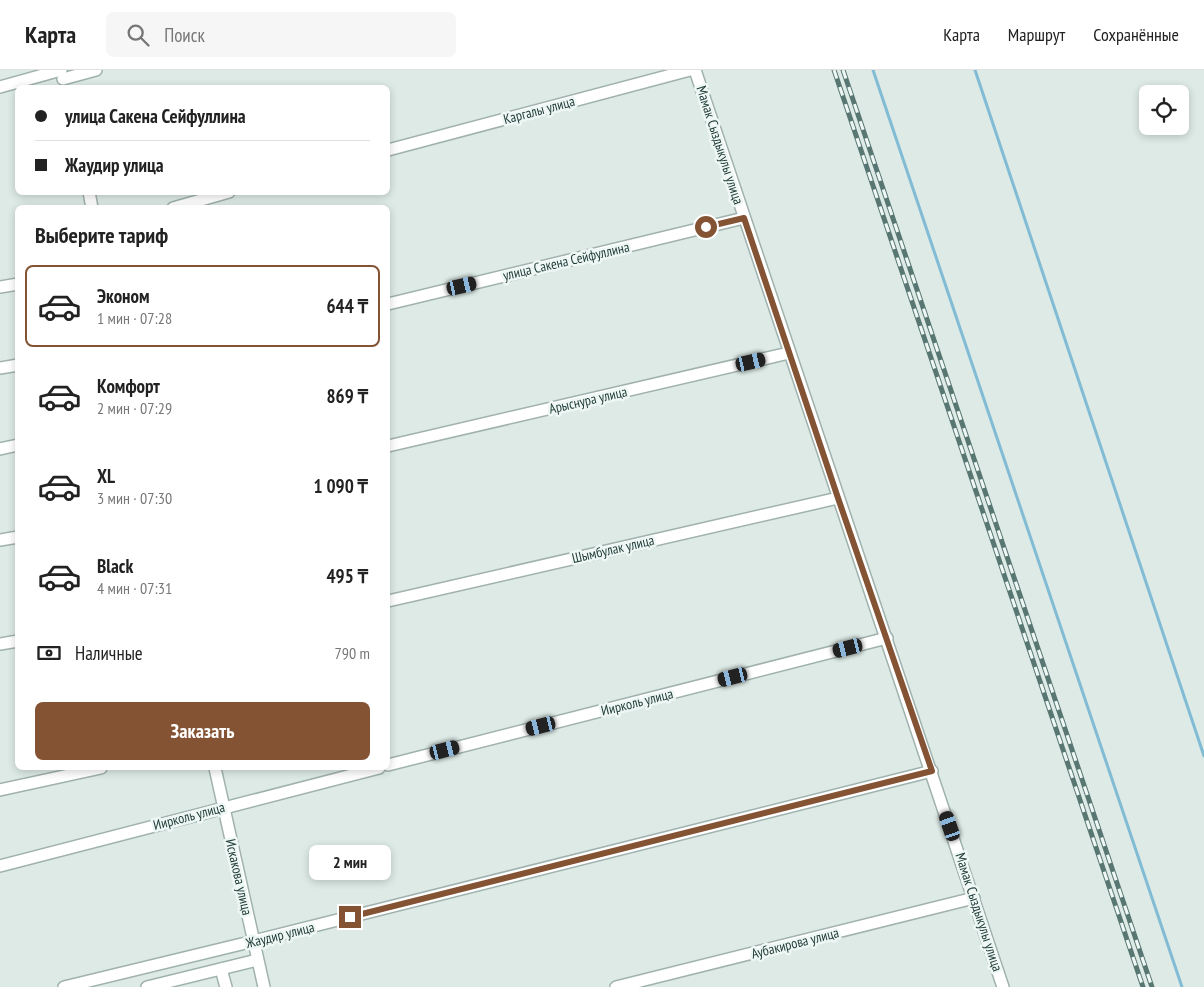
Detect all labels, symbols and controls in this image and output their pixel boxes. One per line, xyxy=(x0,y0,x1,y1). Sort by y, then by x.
search box xyxy=(106,12,456,57)
text: Карта xyxy=(25,19,76,50)
icon: search xyxy=(124,21,152,49)
text: Поиск xyxy=(164,23,205,47)
text: Карта xyxy=(943,23,980,46)
text: Маршрут xyxy=(1008,23,1065,46)
text: Сохранённые xyxy=(1093,23,1179,46)
street label: Мамак Сыздыкулы улица xyxy=(692,83,748,207)
map controls xyxy=(1139,85,1189,135)
button: locate xyxy=(1139,85,1189,135)
street label: Каргалы улица xyxy=(501,92,577,128)
text: улица Сакена Сейфуллина xyxy=(65,104,246,128)
text: Жаудир улица xyxy=(65,153,164,177)
route start xyxy=(695,216,717,238)
text: Выберите тариф xyxy=(35,221,168,249)
street label: улица Сакена Сейфуллина xyxy=(501,238,631,284)
car xyxy=(445,275,478,297)
icon: car xyxy=(37,284,82,329)
text: Эконом xyxy=(97,284,150,308)
text: 644 ₸ xyxy=(326,294,368,318)
text: 1 мин · 07:28 xyxy=(97,308,172,328)
car xyxy=(734,351,767,373)
icon: car xyxy=(37,374,82,419)
text: Комфорт xyxy=(97,374,160,398)
street label: Арыснура улица xyxy=(547,382,629,418)
text: 869 ₸ xyxy=(326,384,368,408)
text: 2 мин · 07:29 xyxy=(97,398,172,418)
icon: car xyxy=(37,464,82,509)
text: XL xyxy=(97,464,115,488)
text: 1 090 ₸ xyxy=(314,474,368,498)
text: 3 мин · 07:30 xyxy=(97,488,172,508)
street label: Шымбулак улица xyxy=(570,531,656,567)
icon: car xyxy=(37,554,82,599)
text: Black xyxy=(97,554,133,578)
text: 495 ₸ xyxy=(326,564,368,588)
text: 4 мин · 07:31 xyxy=(97,578,172,598)
car xyxy=(831,637,864,659)
icon: cash xyxy=(35,639,63,667)
text: Наличные xyxy=(75,641,143,665)
text: 790 m xyxy=(335,643,370,663)
car xyxy=(716,666,749,688)
street label: Иирколь улица xyxy=(599,684,675,720)
button: Заказать xyxy=(35,702,370,760)
car xyxy=(524,715,557,737)
car xyxy=(428,739,461,761)
street label: Иирколь улица xyxy=(151,798,227,834)
car xyxy=(938,809,961,843)
street label: Искакова улица xyxy=(221,837,257,917)
callout: 2 мин xyxy=(309,844,391,880)
street label: Мамак Сыздыкулы улица xyxy=(951,850,1007,974)
text: 2 мин xyxy=(333,852,367,872)
route end xyxy=(339,906,361,928)
street label: Жаудир улица xyxy=(243,918,316,952)
street label: Аубакирова улица xyxy=(749,923,841,963)

